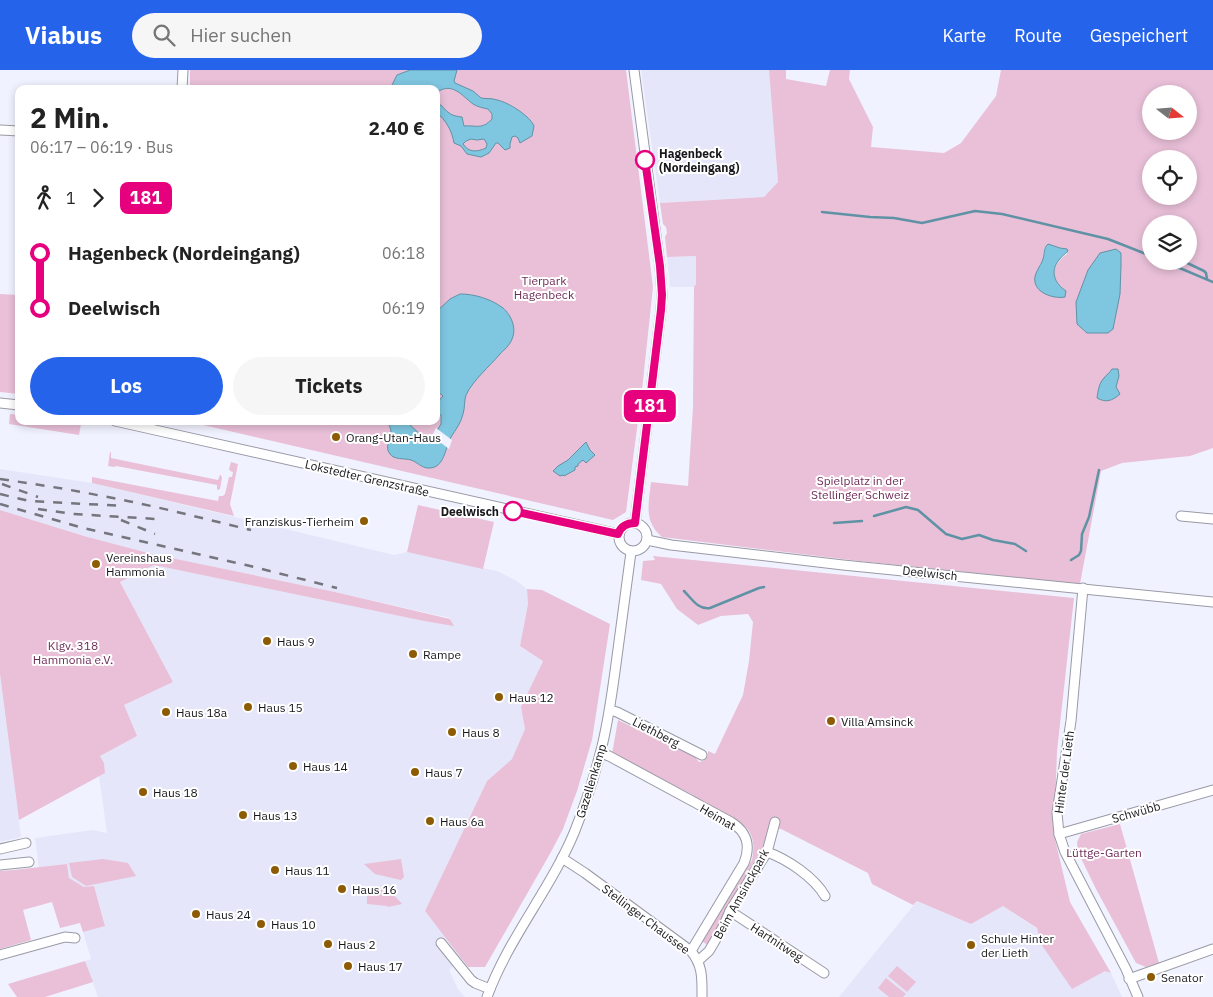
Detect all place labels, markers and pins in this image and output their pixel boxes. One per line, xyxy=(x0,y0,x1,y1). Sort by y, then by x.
place label: Hagenbeck (Nordeingang) xyxy=(659,146,740,175)
marker: Hagenbeck (Nordeingang) xyxy=(635,150,655,170)
place label: Orang-Utan-Haus xyxy=(346,430,441,445)
marker: Orang-Utan-Haus xyxy=(330,431,342,443)
marker: Deelwisch xyxy=(503,501,523,521)
place label: Deelwisch xyxy=(441,504,499,519)
place label: Franziskus-Tierheim xyxy=(245,514,354,529)
marker: Franziskus-Tierheim xyxy=(358,515,370,527)
place label: Vereinshaus Hammonia xyxy=(106,550,172,579)
marker: Vereinshaus Hammonia xyxy=(90,558,102,570)
place label: Haus 9 xyxy=(277,634,315,649)
marker: Haus 9 xyxy=(261,635,273,647)
place label: Rampe xyxy=(423,647,461,662)
marker: Rampe xyxy=(407,648,419,660)
place label: Haus 12 xyxy=(509,690,554,705)
marker: Haus 12 xyxy=(493,691,505,703)
place label: Haus 15 xyxy=(258,700,303,715)
marker: Haus 15 xyxy=(242,701,254,713)
place label: Haus 18a xyxy=(176,705,228,720)
marker: Haus 18a xyxy=(160,706,172,718)
place label: Villa Amsinck xyxy=(841,714,914,729)
marker: Villa Amsinck xyxy=(825,715,837,727)
place label: Haus 8 xyxy=(462,725,500,740)
marker: Haus 8 xyxy=(446,726,458,738)
place label: Haus 14 xyxy=(303,759,348,774)
marker: Haus 14 xyxy=(287,760,299,772)
place label: Haus 7 xyxy=(425,765,463,780)
marker: Haus 7 xyxy=(409,766,421,778)
place label: Haus 18 xyxy=(153,785,198,800)
marker: Haus 18 xyxy=(137,786,149,798)
place label: Haus 13 xyxy=(253,808,298,823)
marker: Haus 13 xyxy=(237,809,249,821)
place label: Haus 6a xyxy=(440,814,485,829)
marker: Haus 6a xyxy=(424,815,436,827)
place label: Haus 11 xyxy=(285,863,330,878)
marker: Haus 11 xyxy=(269,864,281,876)
place label: Haus 16 xyxy=(352,882,397,897)
marker: Haus 16 xyxy=(336,883,348,895)
place label: Haus 24 xyxy=(206,907,251,922)
marker: Haus 24 xyxy=(190,908,202,920)
place label: Haus 10 xyxy=(271,917,316,932)
marker: Haus 10 xyxy=(255,918,267,930)
place label: Schule Hinter der Lieth xyxy=(981,931,1054,960)
place label: Haus 2 xyxy=(338,937,376,952)
marker: Haus 2 xyxy=(322,938,334,950)
marker: Schule Hinter der Lieth xyxy=(965,939,977,951)
place label: Haus 17 xyxy=(358,959,403,974)
marker: Haus 17 xyxy=(342,960,354,972)
place label: Senator xyxy=(1161,970,1204,985)
marker: Senator xyxy=(1145,971,1157,983)

